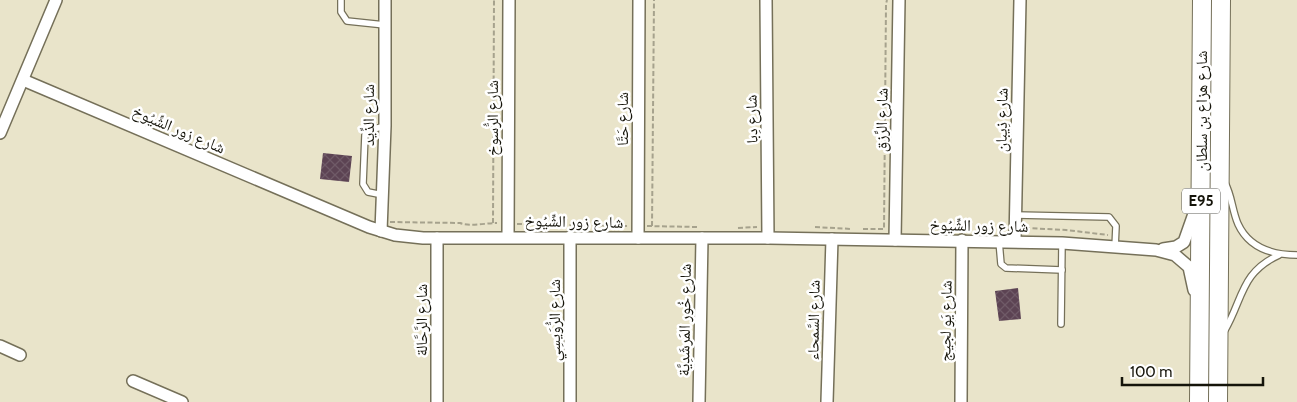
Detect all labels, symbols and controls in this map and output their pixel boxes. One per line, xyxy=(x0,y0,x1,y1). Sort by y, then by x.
street label: شارع هزاع بن سلطان xyxy=(1192,51,1212,171)
street label: شارع الرُّسوخ xyxy=(483,80,503,156)
street label: شارع الذِّيد xyxy=(359,84,379,146)
street label: شارع الرِّزق xyxy=(871,88,893,152)
street label: شارع ذِيبان xyxy=(991,88,1013,152)
street label: شارع حَتَّا xyxy=(613,92,633,146)
street label: شارع دِبا xyxy=(742,94,762,144)
street label: شارع زور الشِّيُوخ xyxy=(129,101,228,158)
road number: E95 xyxy=(1182,188,1220,214)
street label: شارع زور الشِّيُوخ xyxy=(524,211,624,233)
street label: شارع زور الشِّيُوخ xyxy=(929,215,1029,237)
street label: شارع خُور المَرشَدِيَّة xyxy=(674,264,696,376)
street label: شارع الرُّوَيسِي xyxy=(545,279,567,361)
street label: شارع السَّمحاء xyxy=(803,280,825,360)
street label: شارع يَو لجيج xyxy=(935,280,957,362)
street label: شارع الرَّحَّالة xyxy=(412,284,432,356)
scale bar xyxy=(1122,354,1263,386)
text: 100 m xyxy=(1130,363,1172,381)

